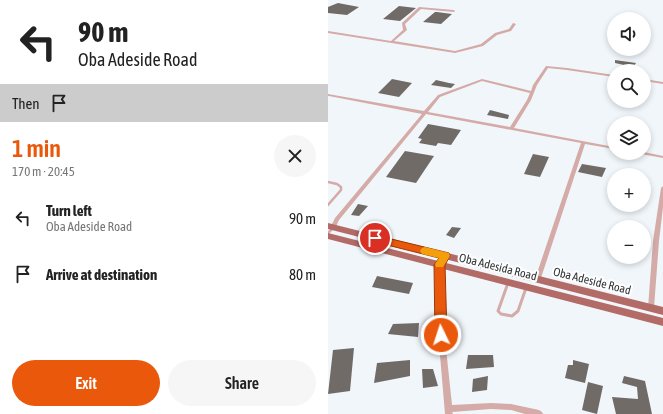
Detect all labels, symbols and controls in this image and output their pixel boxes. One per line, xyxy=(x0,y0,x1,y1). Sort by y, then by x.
map controls xyxy=(607,12,651,264)
button: sound xyxy=(607,12,651,56)
icon: left xyxy=(12,16,64,68)
text: 90 m xyxy=(78,16,128,48)
text: Oba Adeside Road xyxy=(78,49,197,70)
button: search xyxy=(607,64,651,108)
icon: arrive xyxy=(48,92,70,114)
text: Then xyxy=(12,95,40,112)
button: layers xyxy=(607,116,651,160)
text: 1 min xyxy=(12,135,61,162)
button: close xyxy=(274,135,316,177)
text: 170 m · 20:45 xyxy=(12,164,75,179)
button: + xyxy=(607,168,651,212)
text: Turn left xyxy=(46,202,92,219)
icon: left xyxy=(12,207,34,229)
text: 90 m xyxy=(289,210,316,227)
text: Oba Adeside Road xyxy=(46,219,132,234)
button: − xyxy=(607,220,651,264)
pin xyxy=(358,221,392,255)
icon: arrive xyxy=(364,227,386,249)
street label: Oba Adesida Road xyxy=(458,251,538,283)
icon: arrive xyxy=(12,263,34,285)
street label: Oba Adeside Road xyxy=(552,265,632,297)
text: Arrive at destination xyxy=(46,266,157,283)
text: 80 m xyxy=(289,266,316,283)
position arrow xyxy=(420,314,462,356)
button: Exit xyxy=(12,360,160,406)
button: Share xyxy=(168,360,316,406)

